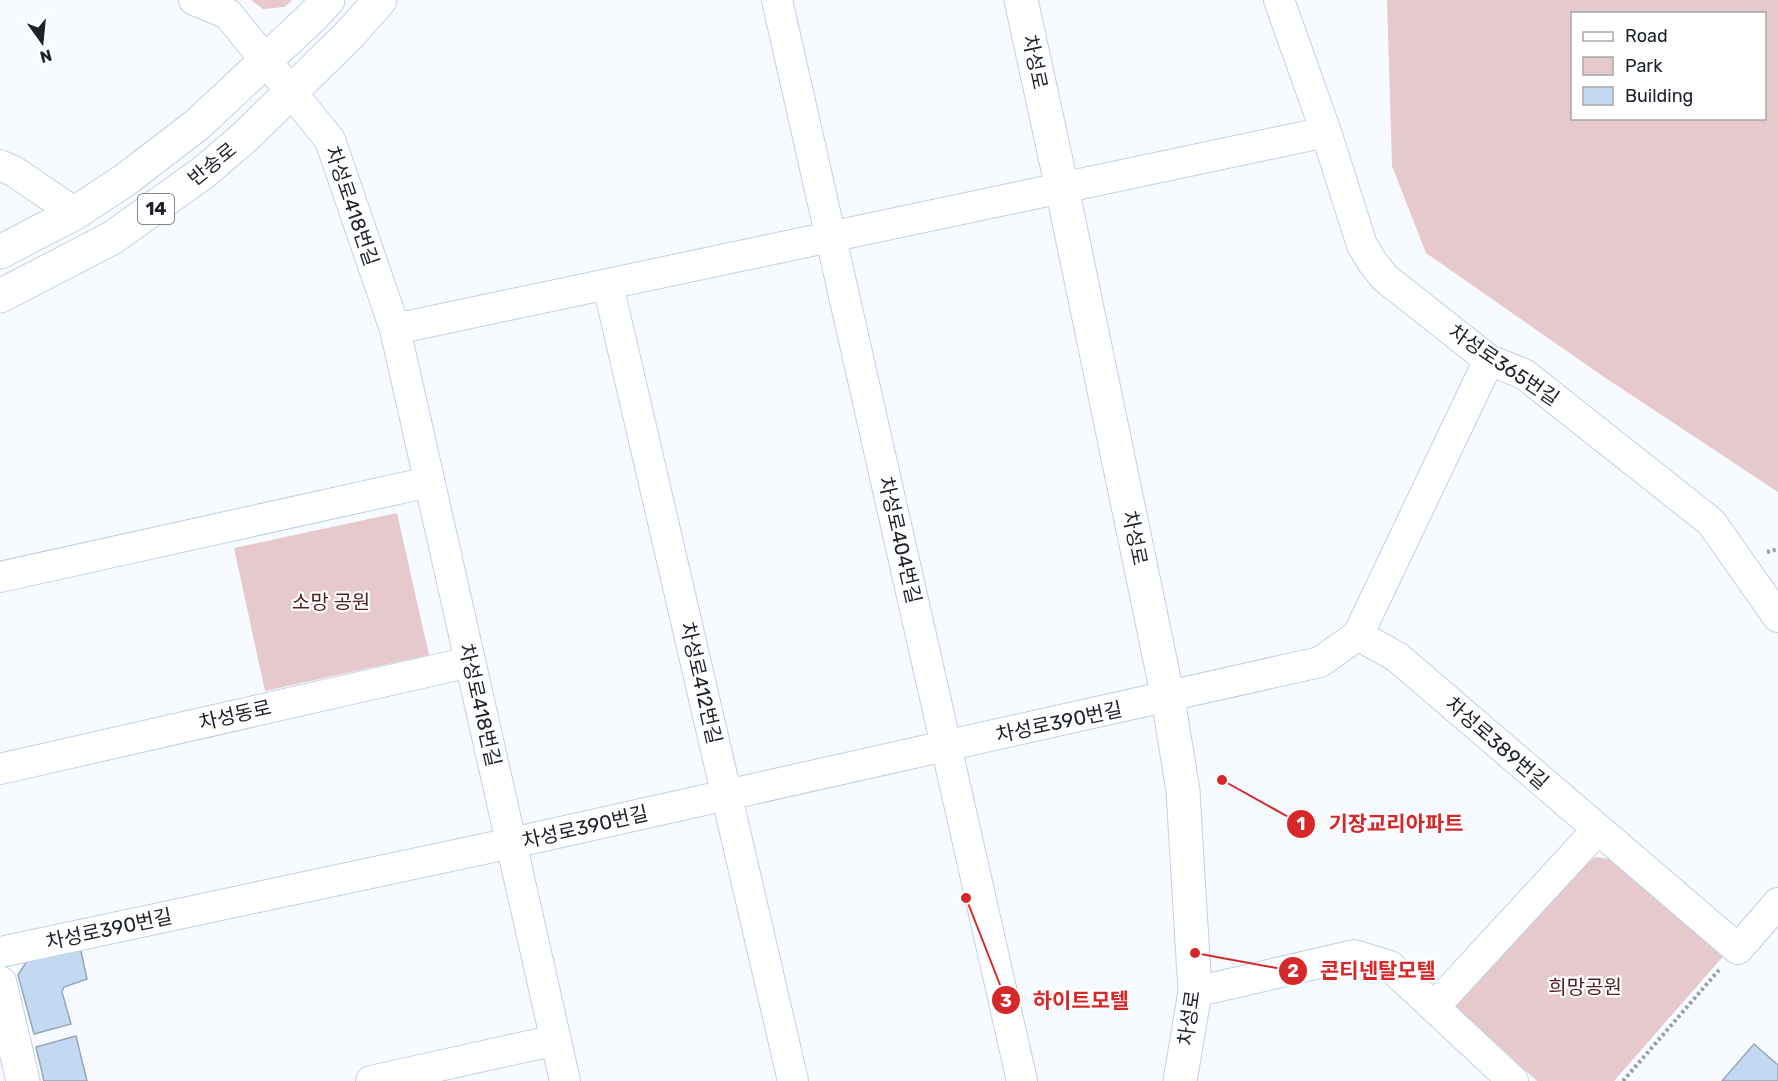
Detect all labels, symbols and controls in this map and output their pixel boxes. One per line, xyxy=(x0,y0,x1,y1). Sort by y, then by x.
north arrow xyxy=(12,12,72,72)
legend xyxy=(1571,12,1766,120)
text: Road xyxy=(1625,25,1668,47)
street label: 차성로 xyxy=(1018,33,1052,91)
text: N xyxy=(38,45,54,67)
text: Park xyxy=(1625,55,1663,77)
text: Building xyxy=(1625,85,1693,107)
street label: 반송로 xyxy=(183,137,241,191)
street label: 차성로418번길 xyxy=(320,143,384,269)
road number: 14 xyxy=(138,194,174,224)
street label: 차성로365번길 xyxy=(1444,319,1564,411)
street label: 차성로404번길 xyxy=(874,474,926,606)
street label: 차성로 xyxy=(1118,509,1152,567)
park label: 소망 공원 xyxy=(292,590,370,614)
street label: 차성로412번길 xyxy=(675,620,727,746)
street label: 차성로418번길 xyxy=(454,641,506,769)
street label: 차성로389번길 xyxy=(1441,692,1553,794)
street label: 차성동로 xyxy=(196,695,274,735)
street label: 차성로390번길 xyxy=(994,697,1124,747)
street label: 차성로390번길 xyxy=(520,801,650,853)
callout: 기장교리아파트 xyxy=(1286,805,1475,844)
text: 기장교리아파트 xyxy=(1328,811,1464,836)
text: 1 xyxy=(1297,813,1305,835)
street label: 차성로390번길 xyxy=(44,904,174,954)
callout: 콘티넨탈모텔 xyxy=(1278,952,1448,991)
text: 콘티넨탈모텔 xyxy=(1320,958,1436,983)
text: 2 xyxy=(1287,960,1299,982)
park label: 희망공원 xyxy=(1548,975,1622,999)
callout: 하이트모텔 xyxy=(991,981,1141,1020)
text: 하이트모텔 xyxy=(1033,988,1129,1013)
street label: 차성로 xyxy=(1173,989,1205,1047)
text: 3 xyxy=(1000,990,1012,1012)

